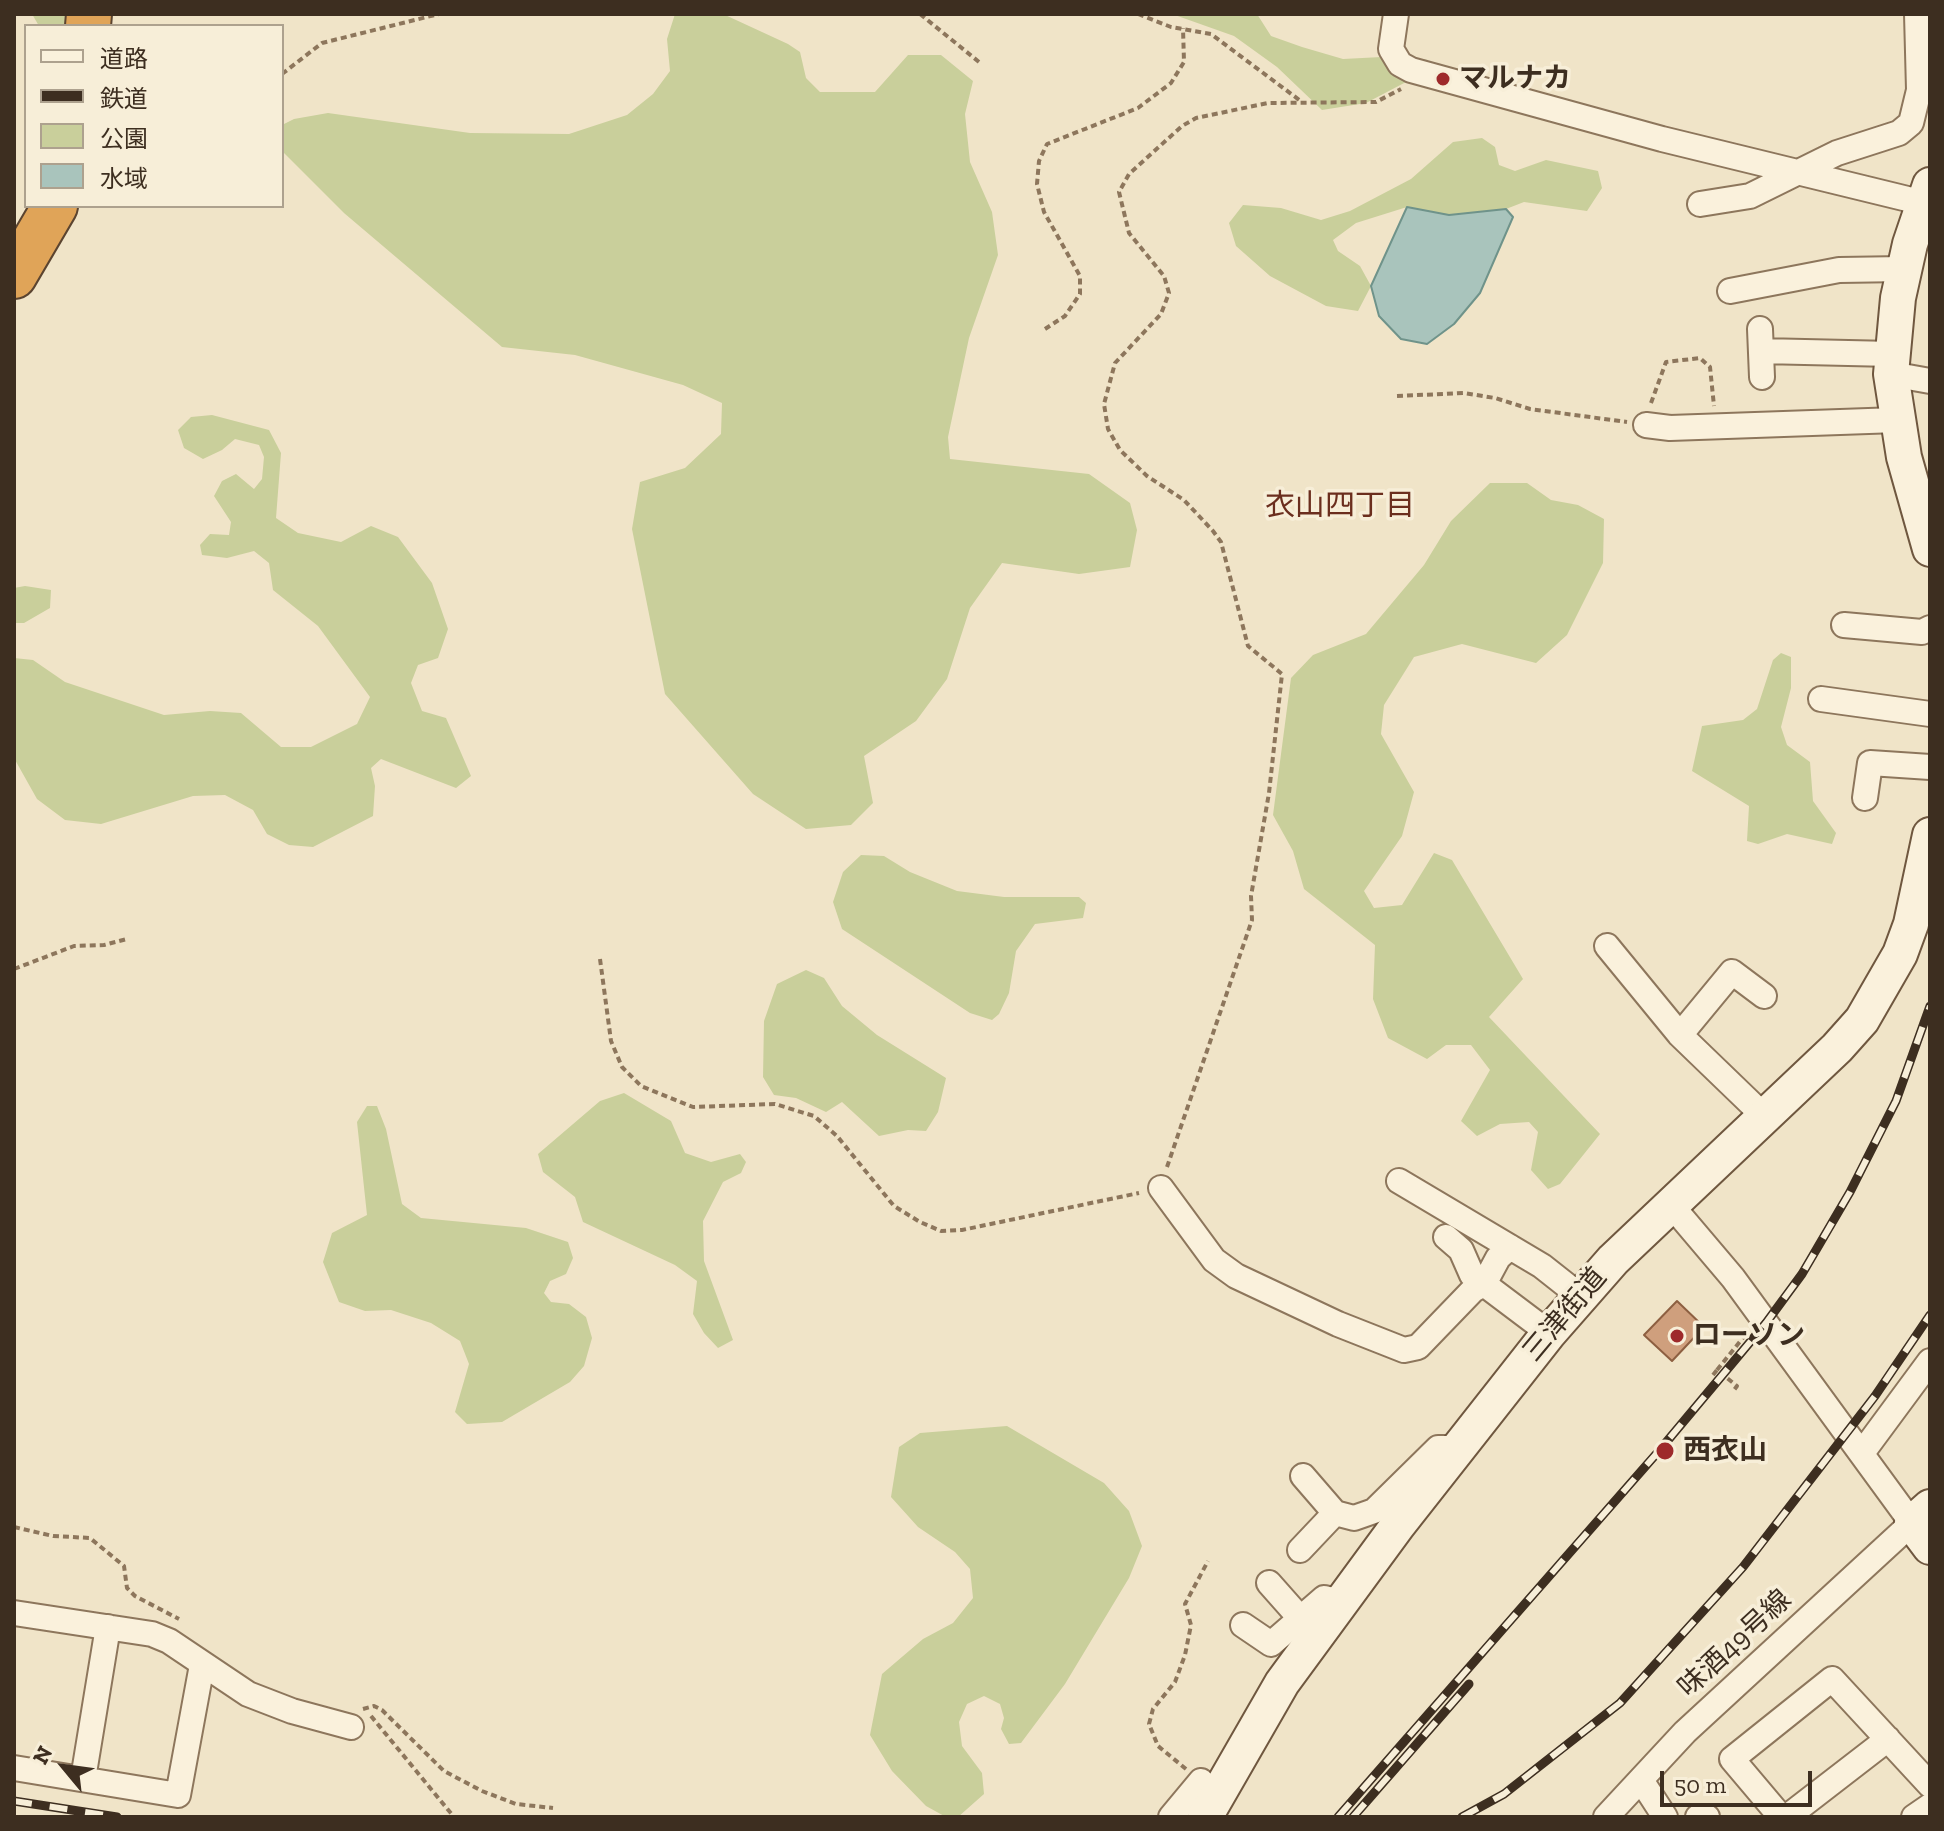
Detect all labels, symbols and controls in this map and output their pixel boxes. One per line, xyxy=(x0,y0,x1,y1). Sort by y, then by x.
legend xyxy=(24,24,284,208)
text: 道路 xyxy=(100,44,148,73)
place label: マルナカ xyxy=(1459,62,1571,96)
marker: マルナカ xyxy=(1434,70,1452,88)
text: 鉄道 xyxy=(100,84,148,113)
text: 公園 xyxy=(100,124,148,153)
text: 水域 xyxy=(100,164,148,193)
district label: 衣山四丁目 xyxy=(1265,488,1415,524)
street label: 三津街道 xyxy=(1516,1261,1614,1369)
place label: ローソン xyxy=(1693,1319,1805,1353)
marker: ローソン xyxy=(1668,1327,1686,1345)
place label: 西衣山 xyxy=(1683,1434,1767,1468)
marker: 西衣山 xyxy=(1654,1440,1676,1462)
street label: 味酒49号線 xyxy=(1672,1583,1798,1705)
north arrow xyxy=(24,1727,104,1807)
text: N xyxy=(27,1741,58,1769)
scale bar xyxy=(1664,1755,1816,1805)
text: 50 m xyxy=(1674,1770,1726,1799)

